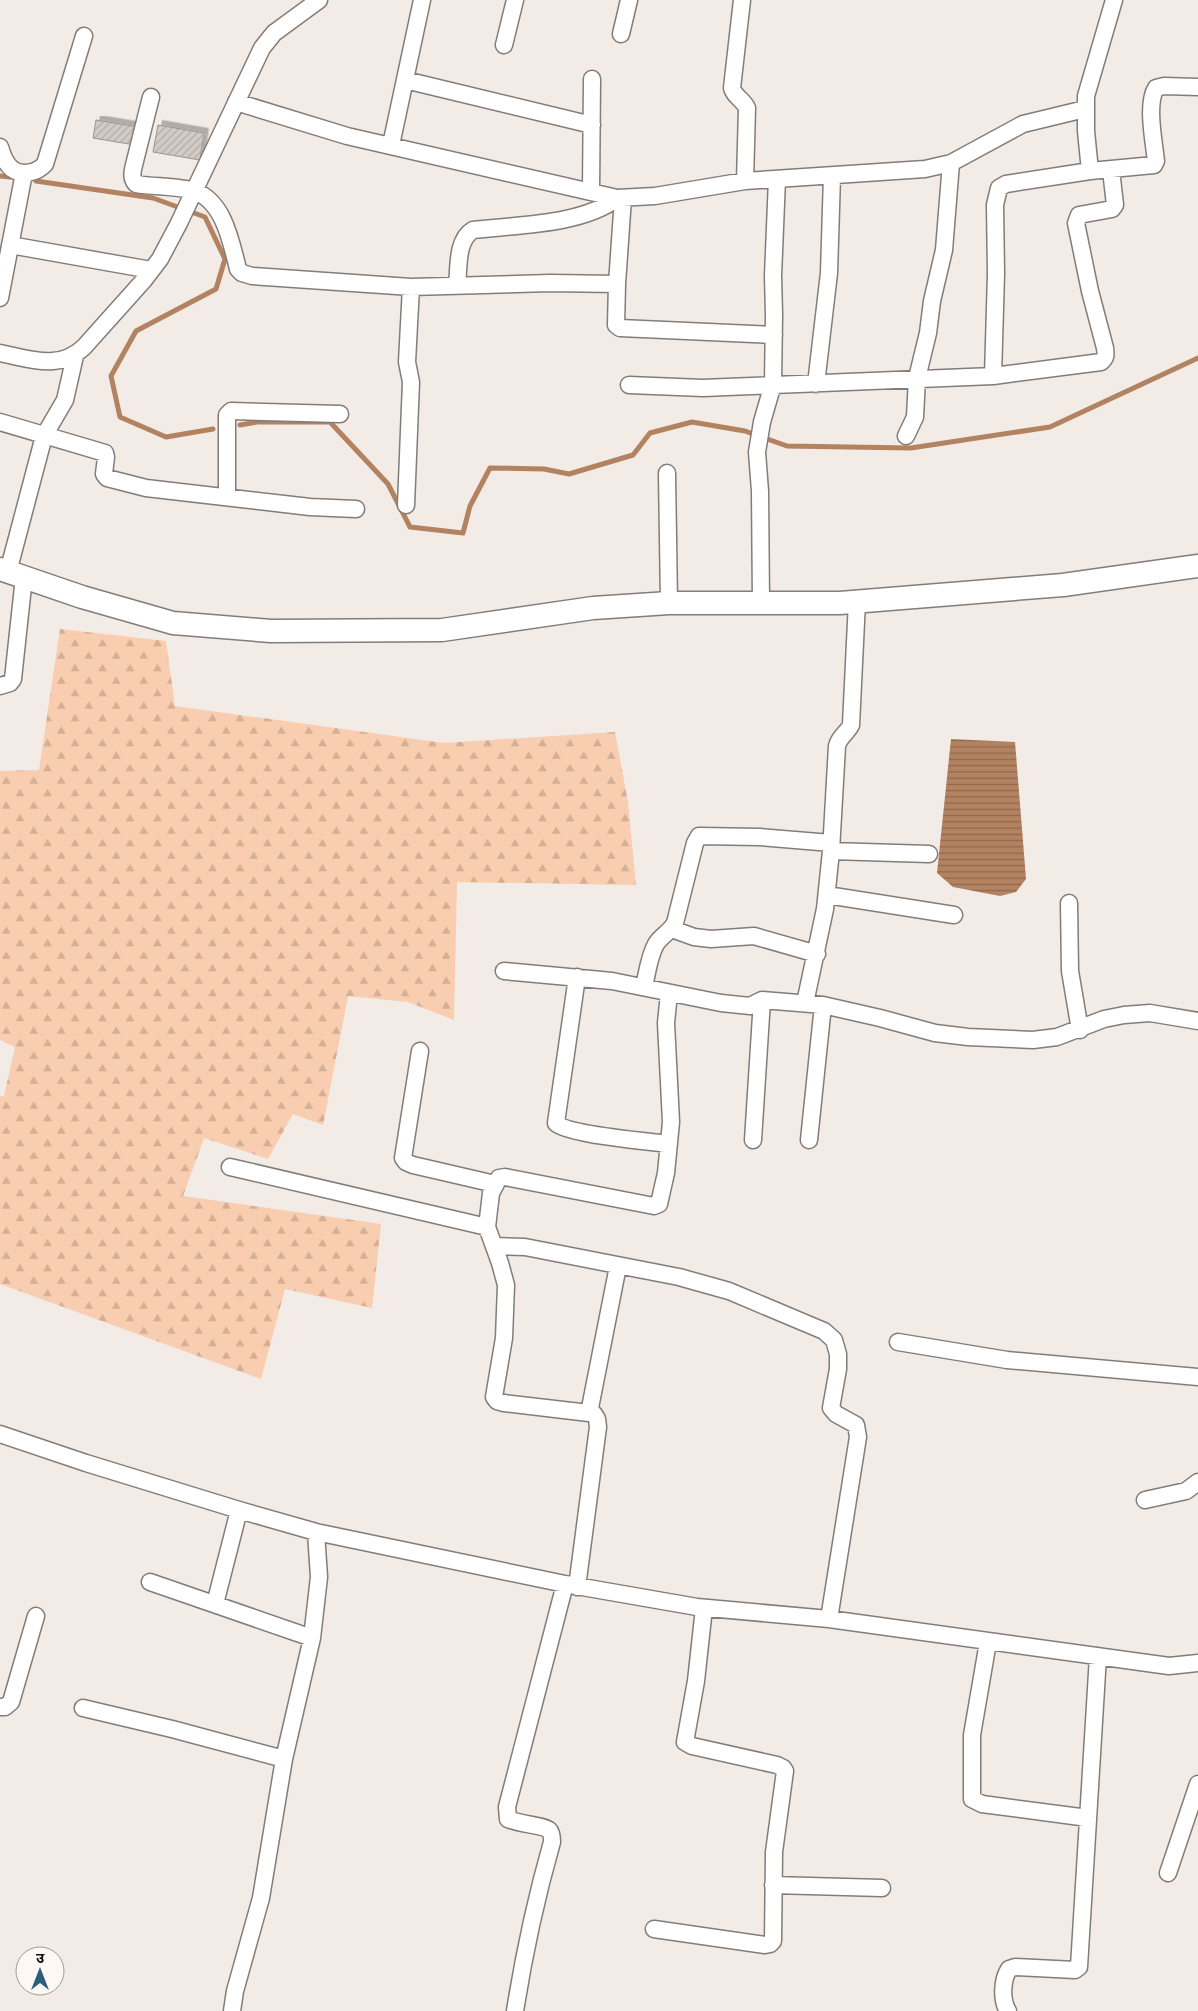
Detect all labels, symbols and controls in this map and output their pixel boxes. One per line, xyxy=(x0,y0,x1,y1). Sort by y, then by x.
north arrow xyxy=(15,1946,65,1996)
text: उ xyxy=(36,1949,45,1966)

